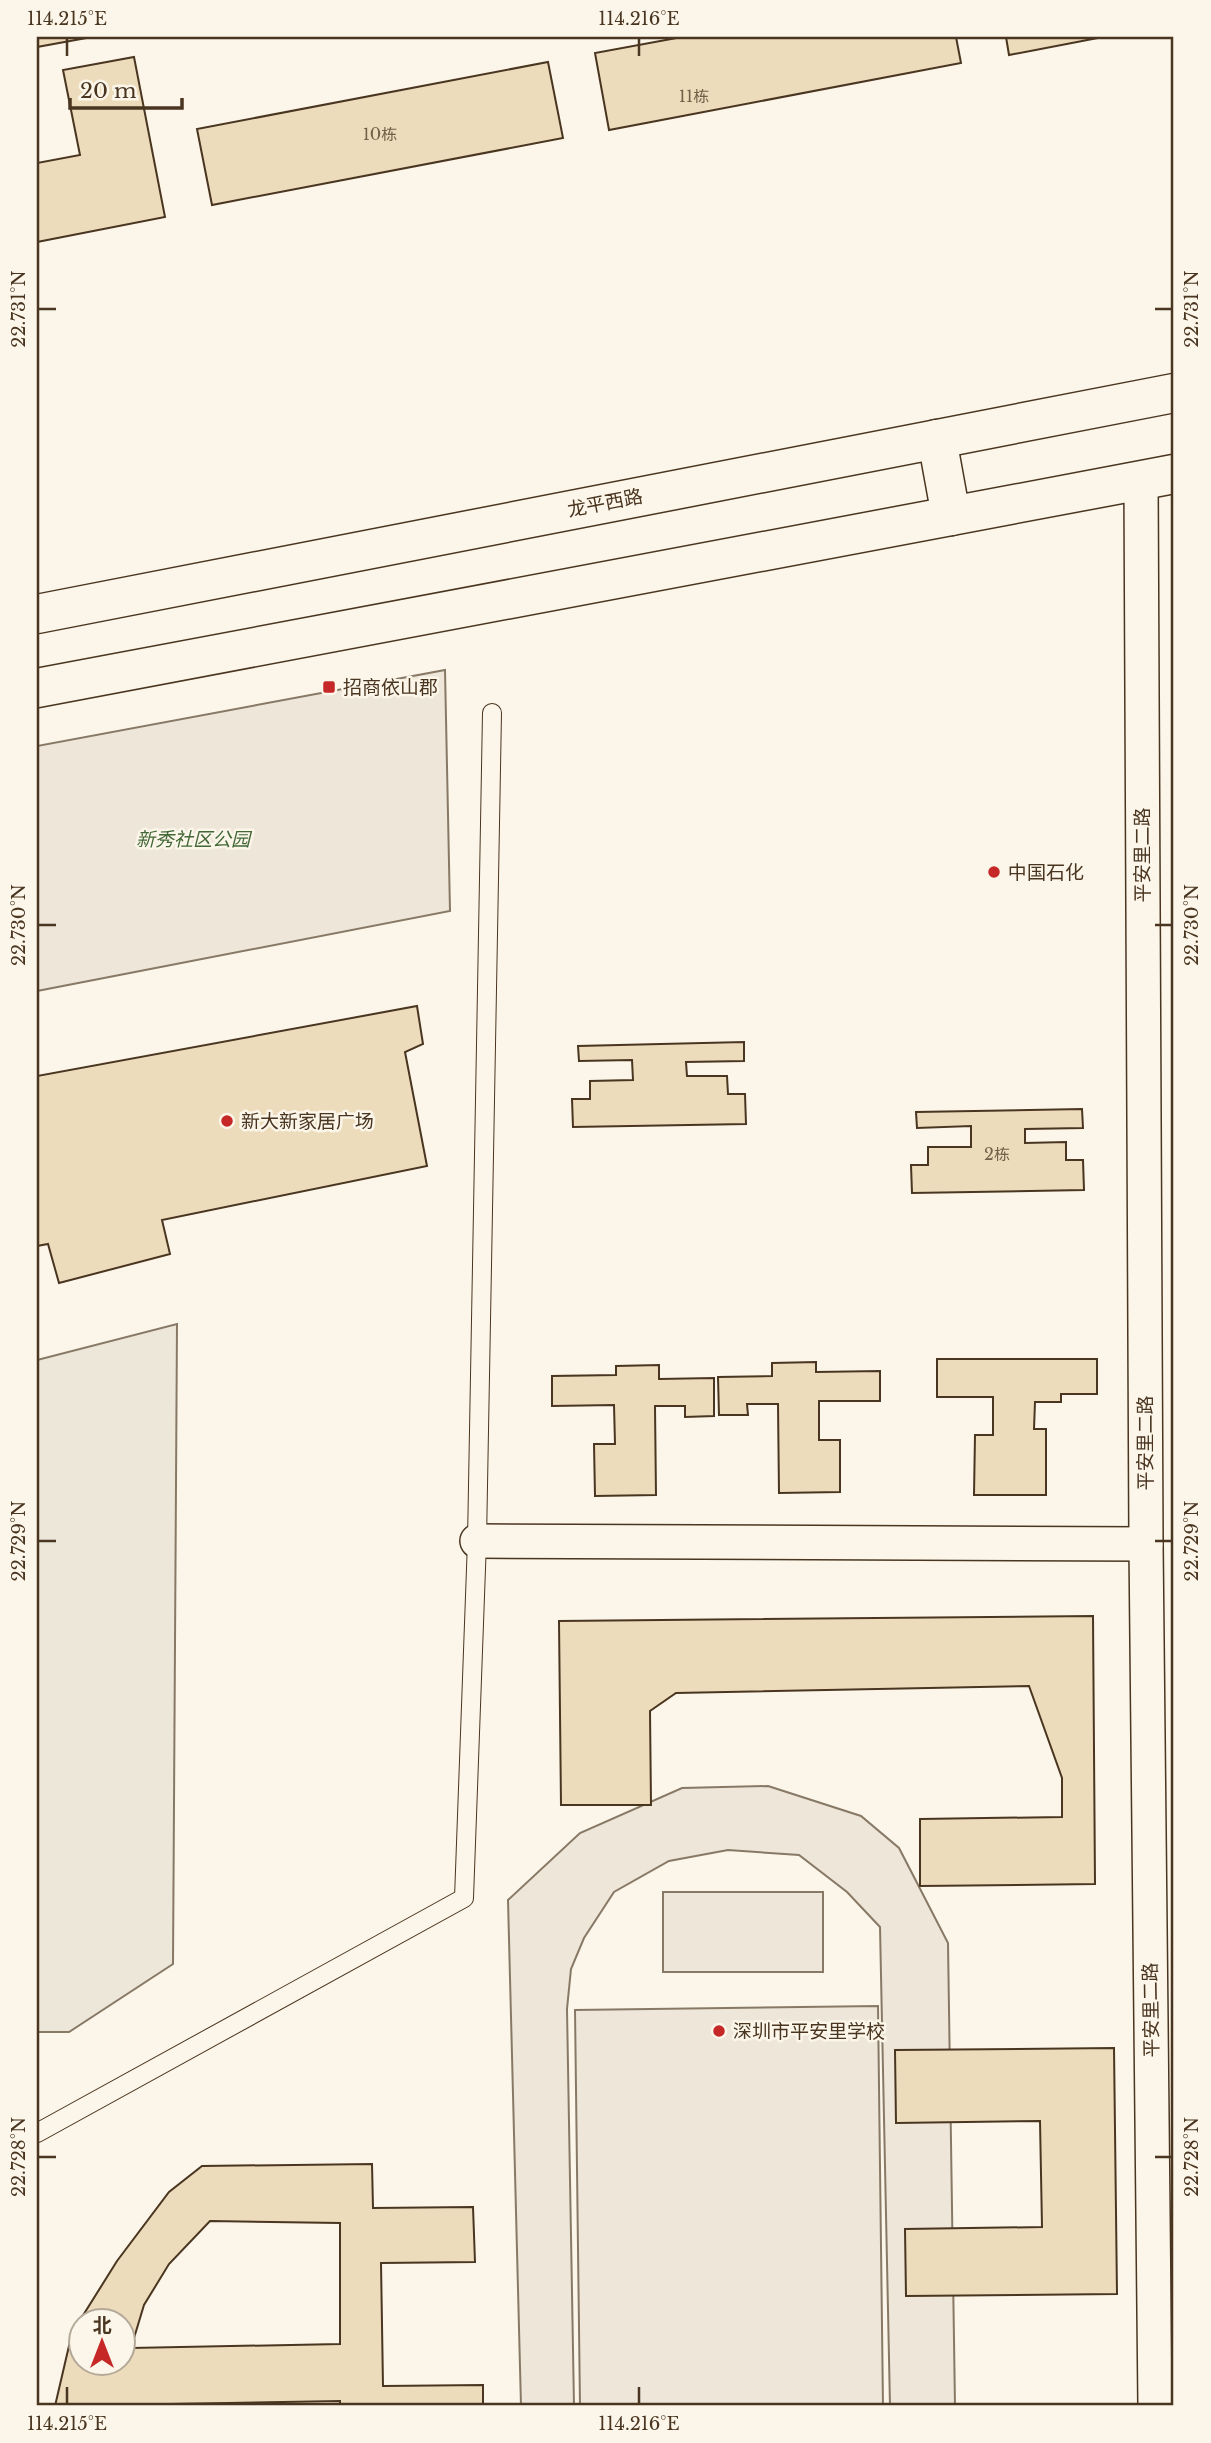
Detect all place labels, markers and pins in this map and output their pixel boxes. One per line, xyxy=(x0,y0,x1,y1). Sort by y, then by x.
place label: 招商依山郡 xyxy=(343,676,438,699)
marker: 招商依山郡 xyxy=(321,679,337,695)
place label: 中国石化 xyxy=(1008,861,1084,884)
marker: 中国石化 xyxy=(986,864,1002,880)
place label: 新大新家居广场 xyxy=(241,1110,374,1133)
marker: 新大新家居广场 xyxy=(219,1113,235,1129)
place label: 深圳市平安里学校 xyxy=(733,2020,885,2043)
marker: 深圳市平安里学校 xyxy=(711,2023,727,2039)

